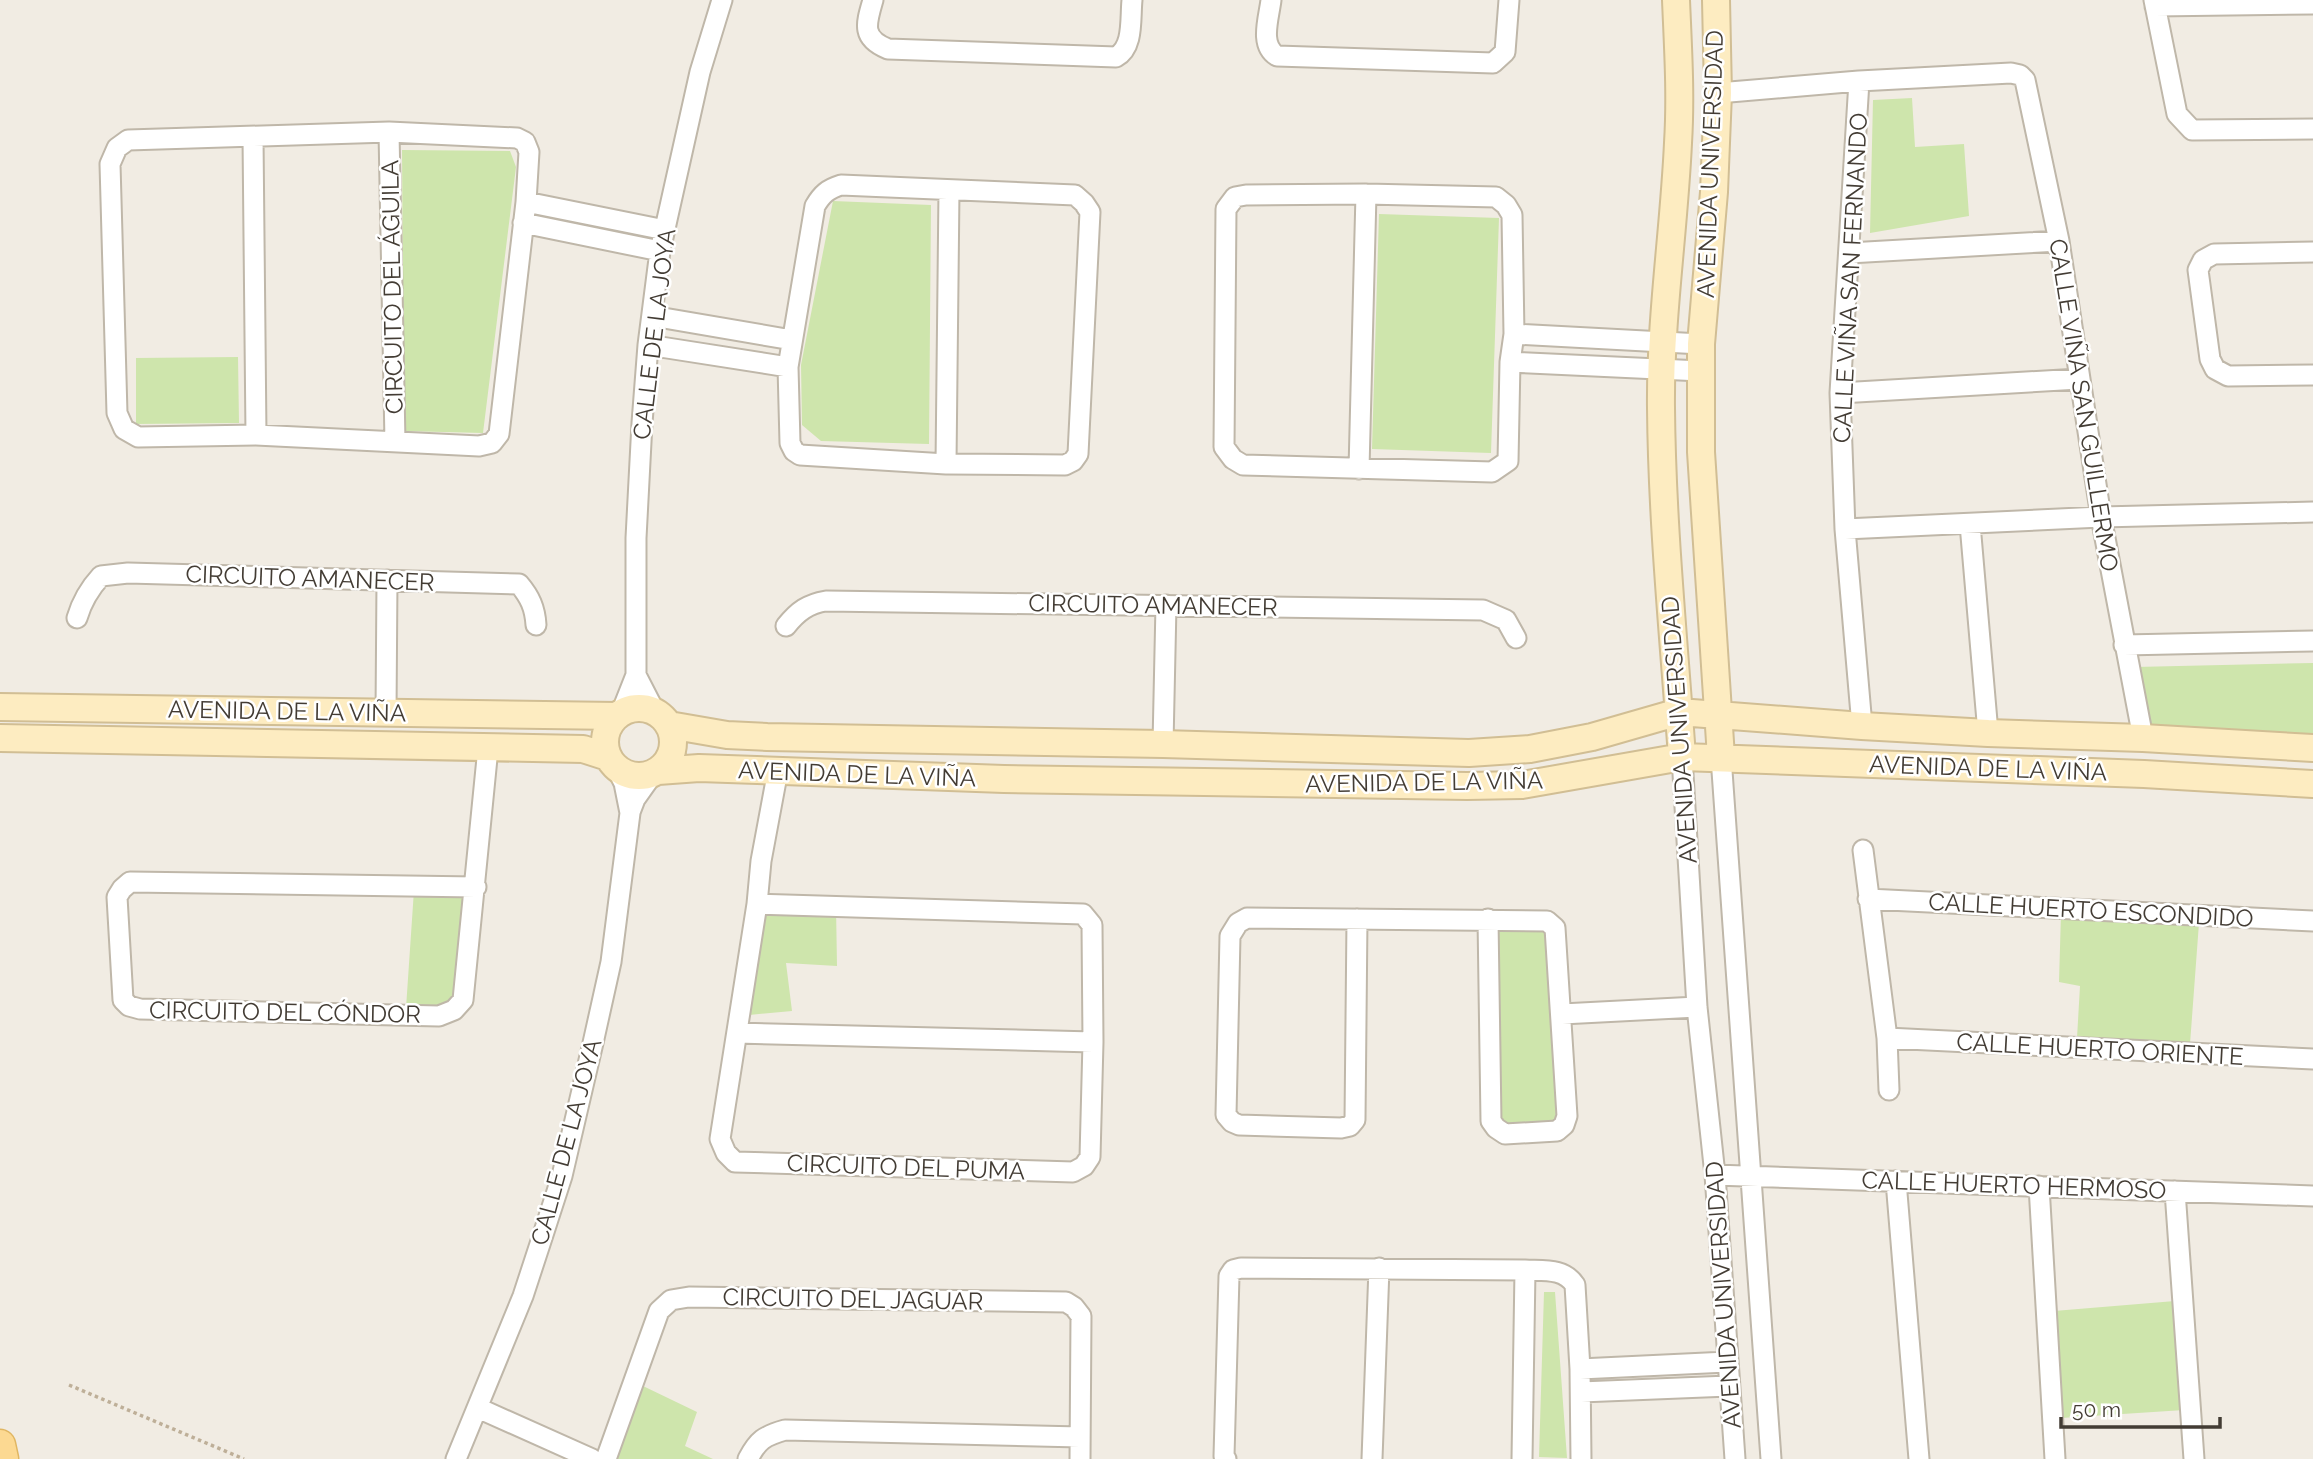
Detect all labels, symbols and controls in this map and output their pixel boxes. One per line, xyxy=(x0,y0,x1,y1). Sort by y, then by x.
street label: AVENIDA UNIVERSIDAD xyxy=(1691,30,1729,298)
street label: CALLE VIÑA SAN FERNANDO xyxy=(1827,112,1873,444)
street label: CIRCUITO DEL ÁGUILA xyxy=(375,160,409,414)
street label: CALLE DE LA JOYA xyxy=(627,227,681,441)
street label: CALLE VIÑA SAN GUILLERMO xyxy=(2043,237,2125,573)
street label: CIRCUITO AMANECER xyxy=(185,559,435,597)
street label: CIRCUITO AMANECER xyxy=(1028,588,1278,622)
street label: AVENIDA UNIVERSIDAD xyxy=(1655,595,1703,865)
street label: AVENIDA DE LA VIÑA xyxy=(168,694,406,728)
street label: AVENIDA DE LA VIÑA xyxy=(1869,749,2107,787)
street label: AVENIDA DE LA VIÑA xyxy=(738,755,976,793)
street label: AVENIDA DE LA VIÑA xyxy=(1305,765,1543,799)
street label: CALLE HUERTO ESCONDIDO xyxy=(1928,887,2254,933)
street label: CIRCUITO DEL CÓNDOR xyxy=(149,995,421,1029)
street label: CALLE HUERTO ORIENTE xyxy=(1956,1027,2244,1071)
street label: CALLE DE LA JOYA xyxy=(525,1036,607,1248)
street label: CIRCUITO DEL PUMA xyxy=(786,1148,1026,1186)
street label: AVENIDA UNIVERSIDAD xyxy=(1699,1160,1747,1430)
street label: CALLE HUERTO HERMOSO xyxy=(1861,1165,2167,1205)
street label: CIRCUITO DEL JAGUAR xyxy=(722,1282,984,1316)
scale bar xyxy=(2061,1386,2220,1430)
text: 50 m xyxy=(2072,1397,2121,1422)

